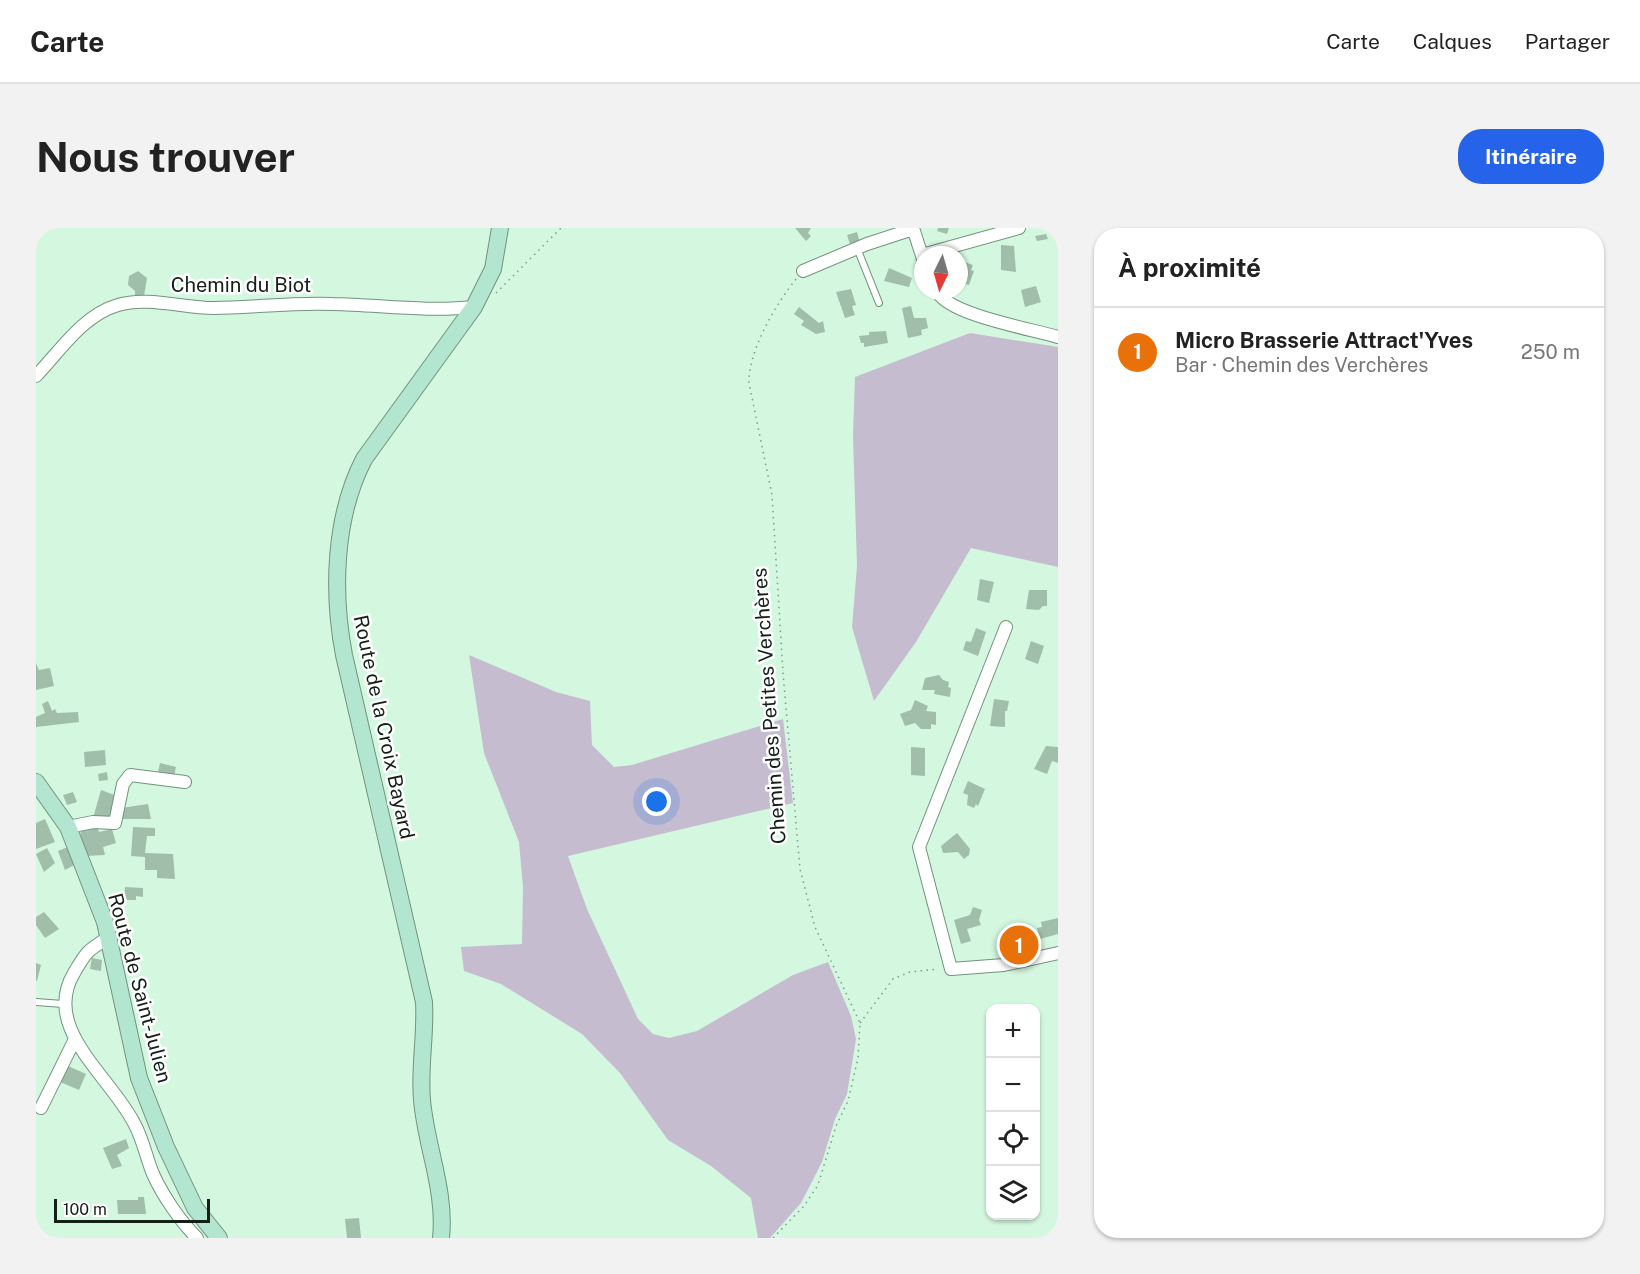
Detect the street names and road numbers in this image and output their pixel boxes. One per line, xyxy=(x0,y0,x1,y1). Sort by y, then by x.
street label: Chemin du Biot xyxy=(171,273,311,297)
street label: Chemin des Petites Verchères xyxy=(747,567,791,845)
street label: Route de la Croix Bayard xyxy=(349,613,419,841)
street label: Route de Saint-Julien xyxy=(103,890,177,1086)

